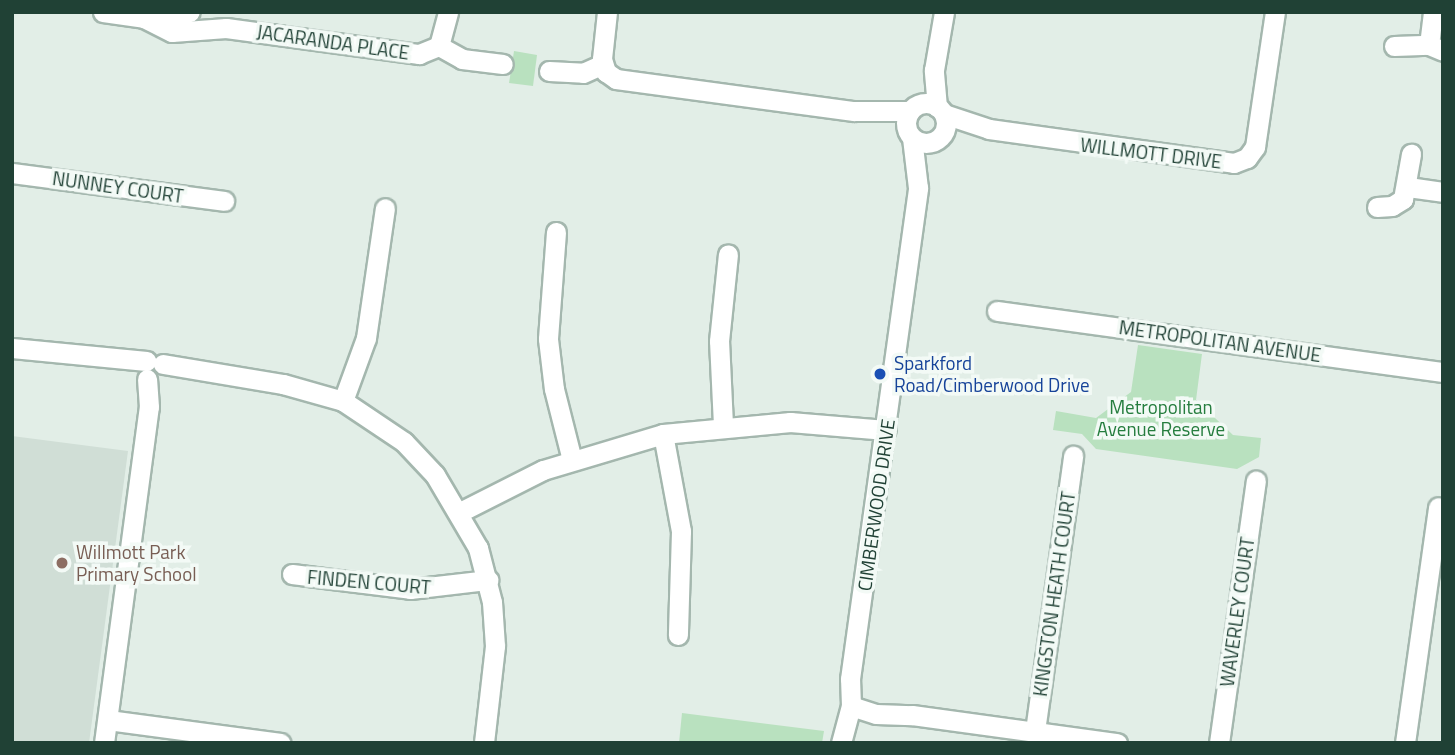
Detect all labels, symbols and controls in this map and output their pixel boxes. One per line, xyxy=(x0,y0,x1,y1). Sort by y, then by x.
street label: JACARANDA PLACE xyxy=(255,20,411,64)
street label: WILLMOTT DRIVE xyxy=(1079,133,1223,173)
street label: NUNNEY COURT xyxy=(51,167,185,207)
street label: METROPOLITAN AVENUE xyxy=(1118,316,1322,366)
place label: Sparkford Road/Cimberwood Drive xyxy=(894,352,1090,396)
marker: Sparkford Road/Cimberwood Drive xyxy=(872,366,888,382)
park label: Metropolitan Avenue Reserve xyxy=(1097,396,1225,440)
street label: CIMBERWOOD DRIVE xyxy=(853,418,899,592)
street label: KINGSTON HEATH COURT xyxy=(1028,490,1080,698)
street label: WAVERLEY COURT xyxy=(1215,536,1259,688)
place label: Willmott Park Primary School xyxy=(76,541,197,585)
marker: Willmott Park Primary School xyxy=(54,555,70,571)
street label: FINDEN COURT xyxy=(306,565,432,599)

